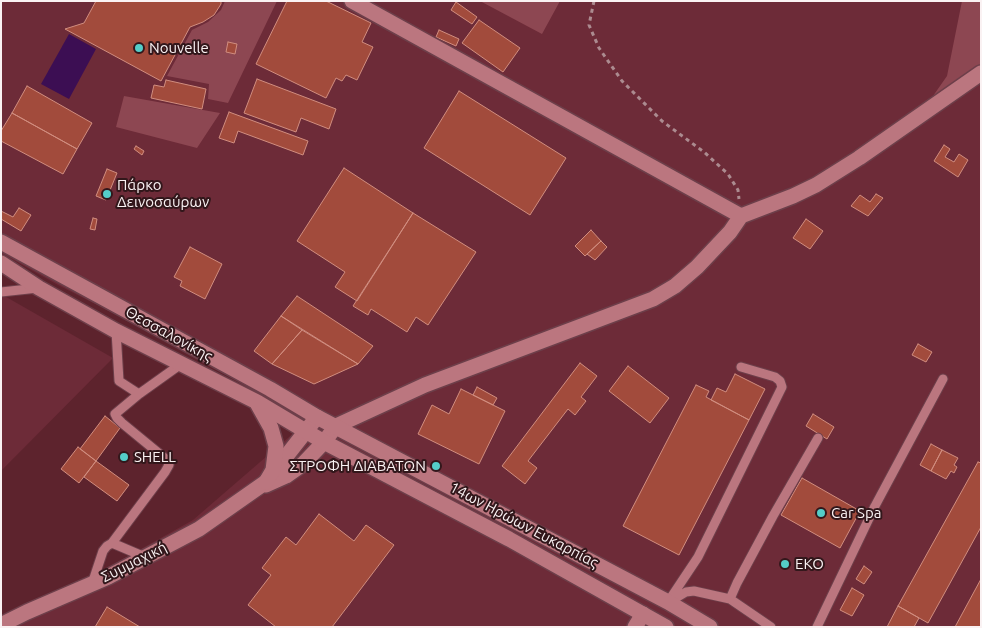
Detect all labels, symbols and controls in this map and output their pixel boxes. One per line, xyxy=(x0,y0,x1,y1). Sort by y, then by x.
place label: Nouvelle xyxy=(149,39,209,57)
marker: Nouvelle xyxy=(133,42,145,54)
place label: Πάρκο Δεινοσαύρων xyxy=(117,176,209,211)
marker: Πάρκο Δεινοσαύρων xyxy=(101,188,113,200)
street label: Θεσσαλονίκης xyxy=(122,303,216,365)
place label: SHELL xyxy=(134,448,176,466)
marker: SHELL xyxy=(118,451,130,463)
place label: ΣΤΡΟΦΗ ΔΙΑΒΑΤΩΝ xyxy=(290,457,426,475)
marker: ΣΤΡΟΦΗ ΔΙΑΒΑΤΩΝ xyxy=(430,460,442,472)
street label: 14ων Ηρώων Ευκαρπίας xyxy=(447,478,601,572)
place label: Car Spa xyxy=(831,504,881,522)
marker: Car Spa xyxy=(815,507,827,519)
street label: Συμμαχική xyxy=(98,538,170,586)
place label: ΕΚΟ xyxy=(795,555,824,573)
marker: ΕΚΟ xyxy=(779,558,791,570)

